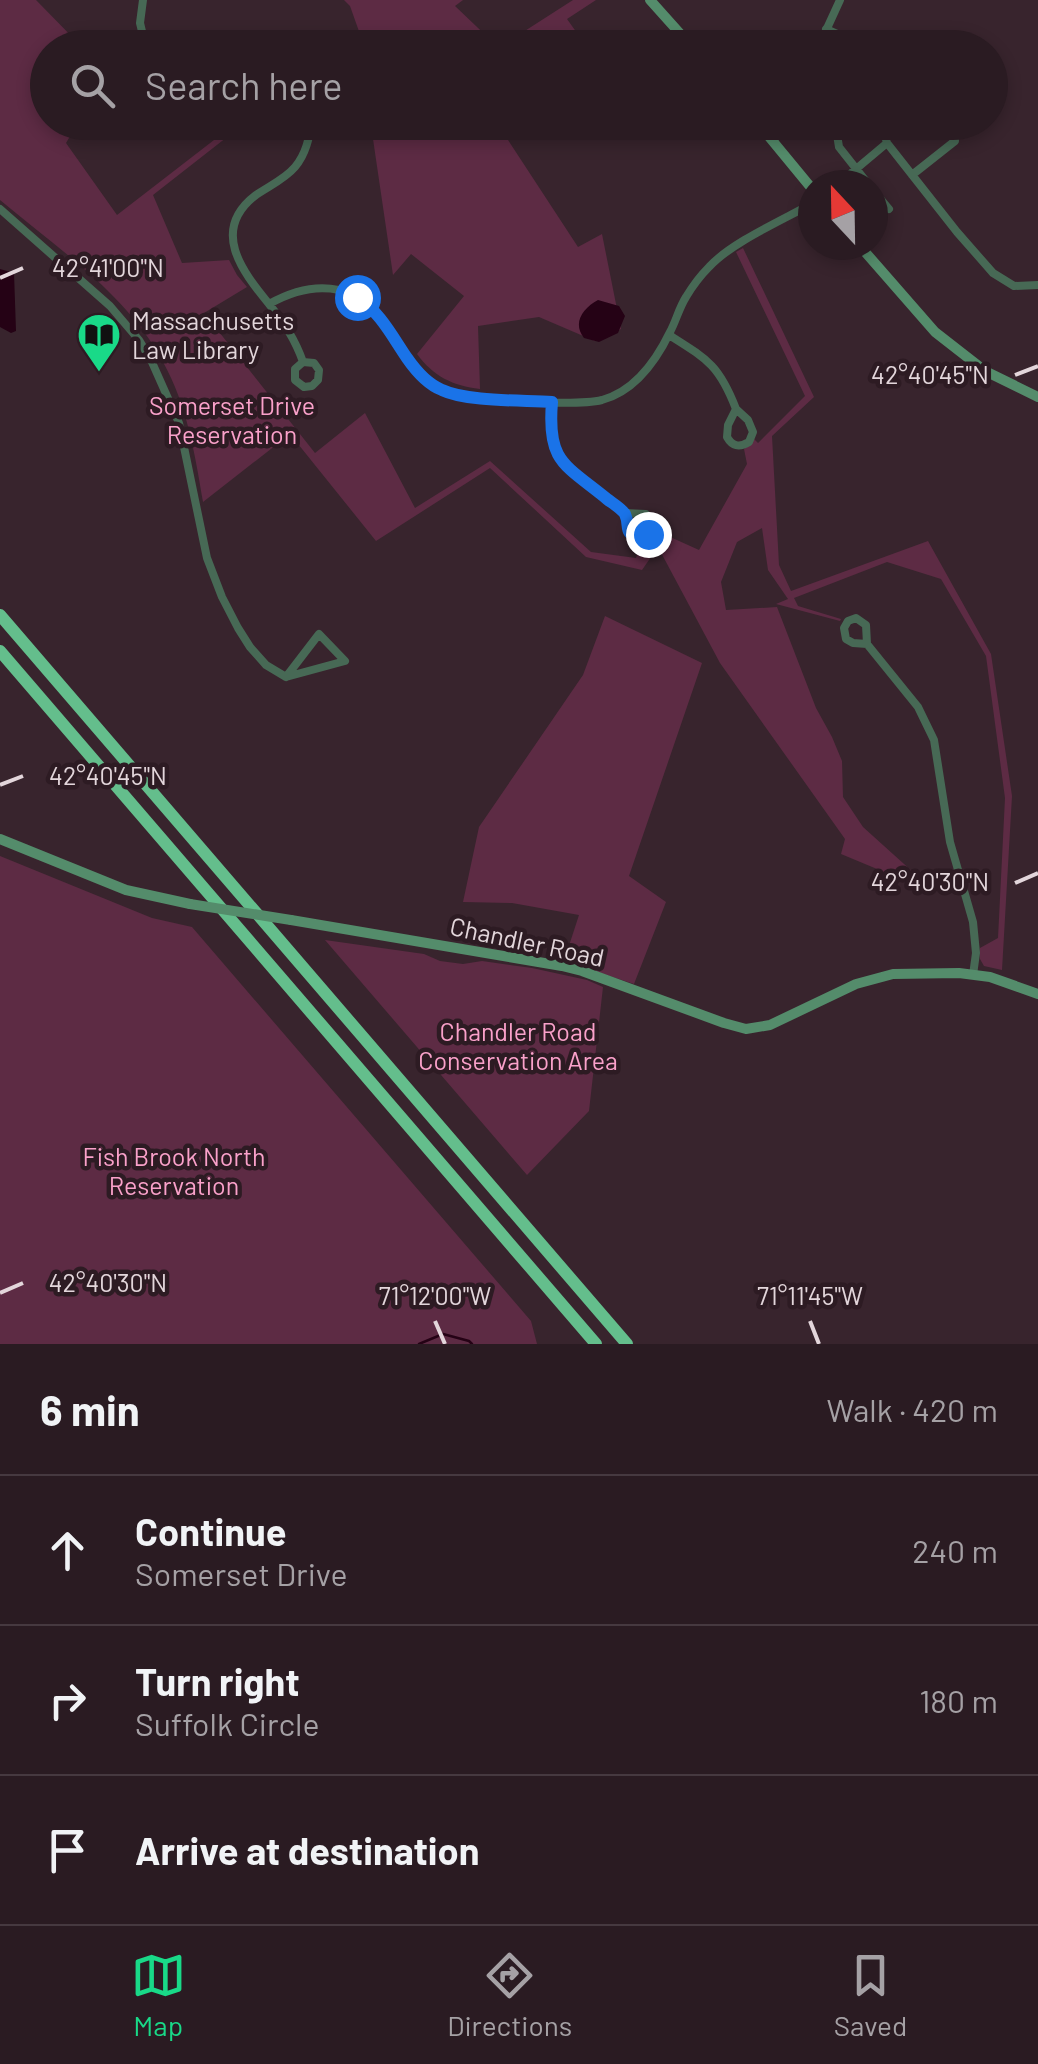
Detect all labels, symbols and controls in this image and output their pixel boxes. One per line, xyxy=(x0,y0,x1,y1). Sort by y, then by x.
search box xyxy=(30,30,1008,140)
icon: search xyxy=(65,58,120,113)
text: Search here xyxy=(145,62,343,108)
north arrow xyxy=(798,170,888,260)
text: 42°41'00"N xyxy=(52,252,164,282)
route start xyxy=(335,275,381,321)
place label: Massachusetts Law Library xyxy=(132,305,294,364)
library icon: Massachusetts Law Library xyxy=(76,312,122,373)
text: 42°40'45"N xyxy=(871,359,989,389)
park label: Somerset Drive Reservation xyxy=(149,390,315,449)
route end xyxy=(626,512,672,558)
text: 42°40'45"N xyxy=(49,760,167,790)
text: 42°40'30"N xyxy=(871,866,989,896)
street label: Chandler Road xyxy=(447,910,607,972)
park label: Chandler Road Conservation Area xyxy=(418,1016,618,1075)
park label: Fish Brook North Reservation xyxy=(82,1141,266,1200)
text: 42°40'30"N xyxy=(49,1267,167,1297)
text: 71°12'00"W xyxy=(379,1280,491,1310)
text: 71°11'45"W xyxy=(757,1280,863,1310)
text: 6 min xyxy=(40,1384,140,1434)
text: Walk · 420 m xyxy=(826,1390,998,1428)
text: Continue xyxy=(135,1508,286,1554)
icon: ahead xyxy=(40,1523,95,1578)
text: 240 m xyxy=(912,1531,998,1569)
text: Somerset Drive xyxy=(135,1554,348,1592)
text: Turn right xyxy=(135,1658,300,1704)
icon: right xyxy=(40,1673,95,1728)
text: 180 m xyxy=(919,1681,998,1719)
text: Suffolk Circle xyxy=(135,1704,320,1742)
icon: arrive xyxy=(40,1823,95,1878)
text: Arrive at destination xyxy=(135,1827,480,1873)
tab: Map xyxy=(131,1948,186,2042)
tab: Directions xyxy=(447,1948,572,2042)
tab: Saved xyxy=(834,1948,907,2042)

